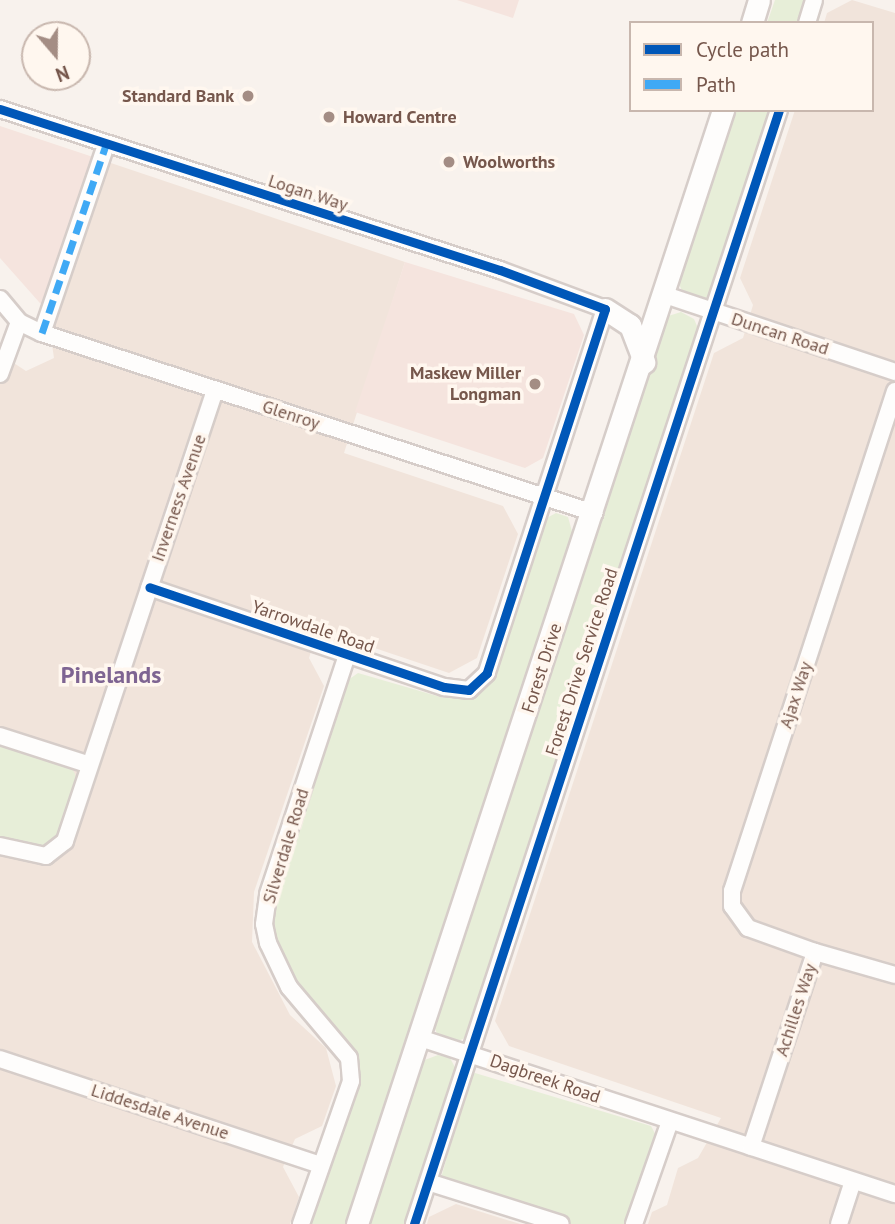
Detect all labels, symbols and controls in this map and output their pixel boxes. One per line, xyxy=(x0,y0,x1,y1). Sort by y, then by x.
north arrow xyxy=(21,21,91,91)
legend xyxy=(629,21,874,112)
text: Cycle path xyxy=(696,36,789,63)
text: N xyxy=(53,60,72,87)
text: Path xyxy=(696,71,736,98)
place label: Standard Bank xyxy=(122,85,234,107)
marker: Standard Bank xyxy=(240,88,256,104)
place label: Howard Centre xyxy=(343,106,457,128)
marker: Howard Centre xyxy=(321,109,337,125)
place label: Woolworths xyxy=(463,151,555,173)
marker: Woolworths xyxy=(441,154,457,170)
street label: Logan Way xyxy=(265,170,351,216)
street label: Duncan Road xyxy=(729,308,831,360)
place label: Maskew Miller Longman xyxy=(410,363,521,406)
marker: Maskew Miller Longman xyxy=(527,376,543,392)
street label: Glenroy xyxy=(260,396,322,434)
street label: Inverness Avenue xyxy=(147,431,211,565)
street label: Forest Drive Service Road xyxy=(541,565,623,759)
street label: Yarrowdale Road xyxy=(249,596,377,658)
street label: Forest Drive xyxy=(517,620,567,716)
street label: Ajax Way xyxy=(775,658,817,732)
district label: Pinelands xyxy=(61,661,161,689)
street label: Silverdale Road xyxy=(258,786,314,906)
street label: Achilles Way xyxy=(771,961,821,1059)
street label: Dagbreek Road xyxy=(487,1050,603,1108)
street label: Liddesdale Avenue xyxy=(88,1079,232,1145)

